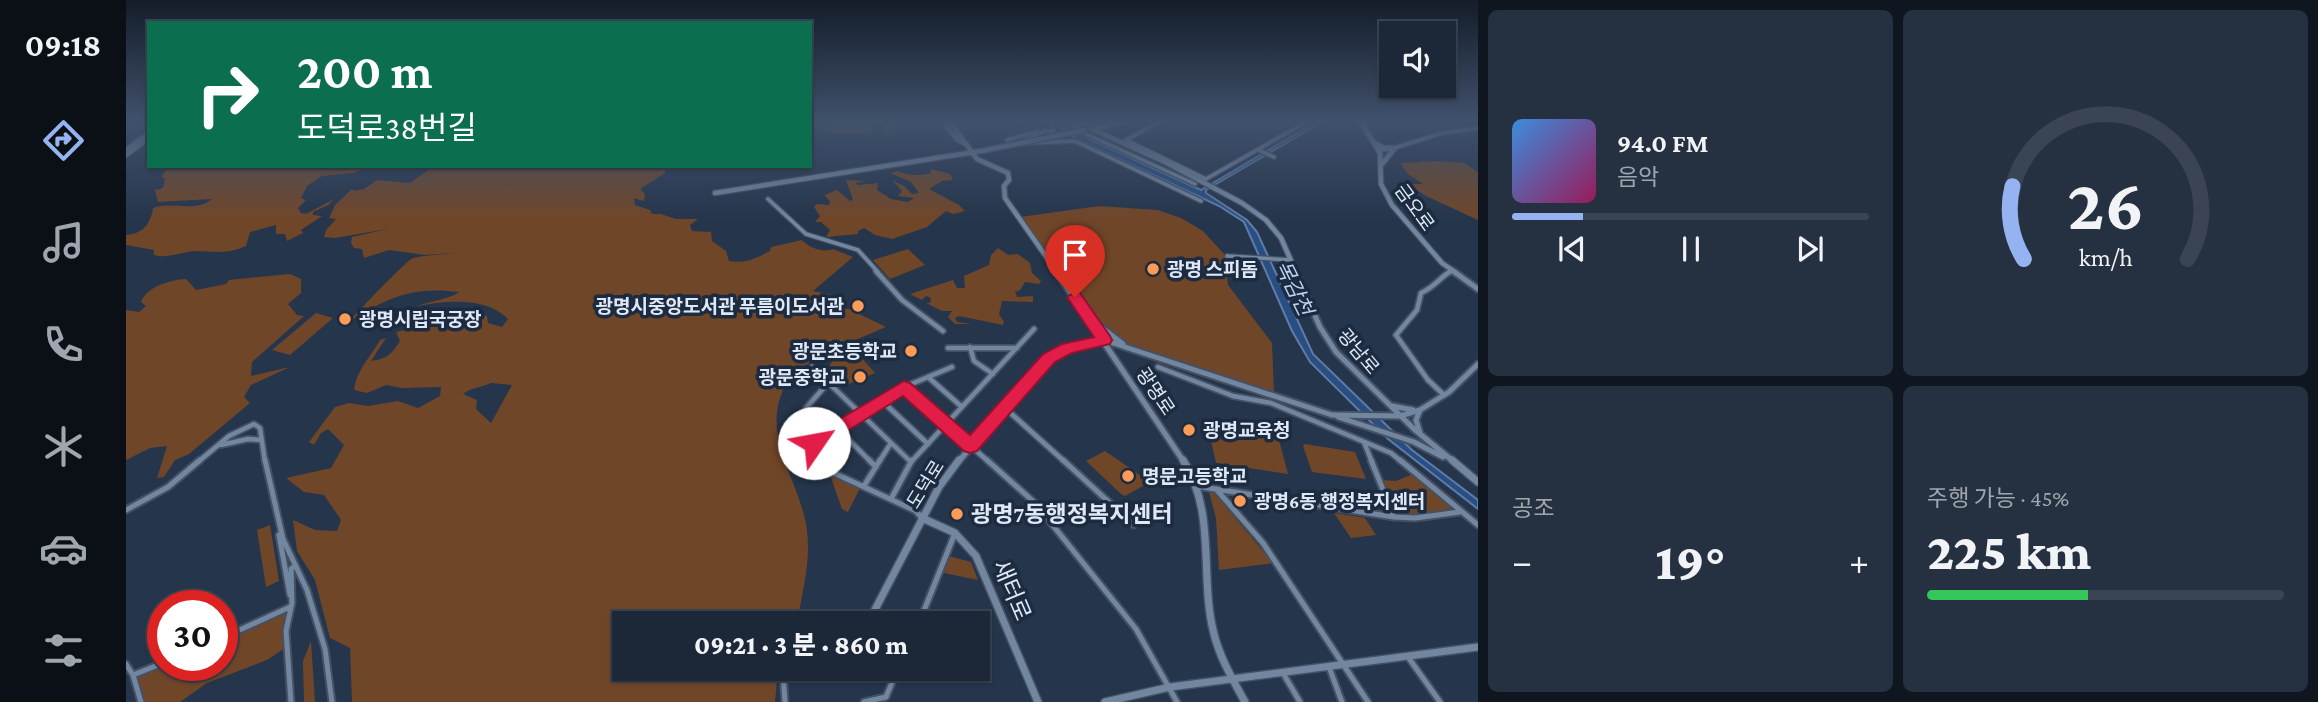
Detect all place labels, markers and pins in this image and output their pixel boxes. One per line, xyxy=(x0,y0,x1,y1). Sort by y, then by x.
pin xyxy=(1045,225,1105,297)
place label: 광명 스피돔 xyxy=(1167,259,1258,280)
marker: 광명 스피돔 xyxy=(1145,261,1161,277)
place label: 광명시중앙도서관 푸름이도서관 xyxy=(596,296,845,317)
marker: 광명시중앙도서관 푸름이도서관 xyxy=(850,298,866,314)
place label: 광명시립국궁장 xyxy=(359,309,481,330)
marker: 광명시립국궁장 xyxy=(337,311,353,327)
place label: 광문초등학교 xyxy=(792,341,897,362)
marker: 광문초등학교 xyxy=(903,343,919,359)
place label: 광문중학교 xyxy=(759,367,846,388)
marker: 광문중학교 xyxy=(852,369,868,385)
place label: 광명교육청 xyxy=(1203,420,1290,441)
marker: 광명교육청 xyxy=(1181,422,1197,438)
place label: 명문고등학교 xyxy=(1142,466,1247,487)
marker: 명문고등학교 xyxy=(1120,468,1136,484)
place label: 광명6동 행정복지센터 xyxy=(1254,491,1425,512)
marker: 광명6동 행정복지센터 xyxy=(1232,493,1248,509)
place label: 광명7동행정복지센터 xyxy=(971,501,1173,527)
marker: 광명7동행정복지센터 xyxy=(949,506,965,522)

